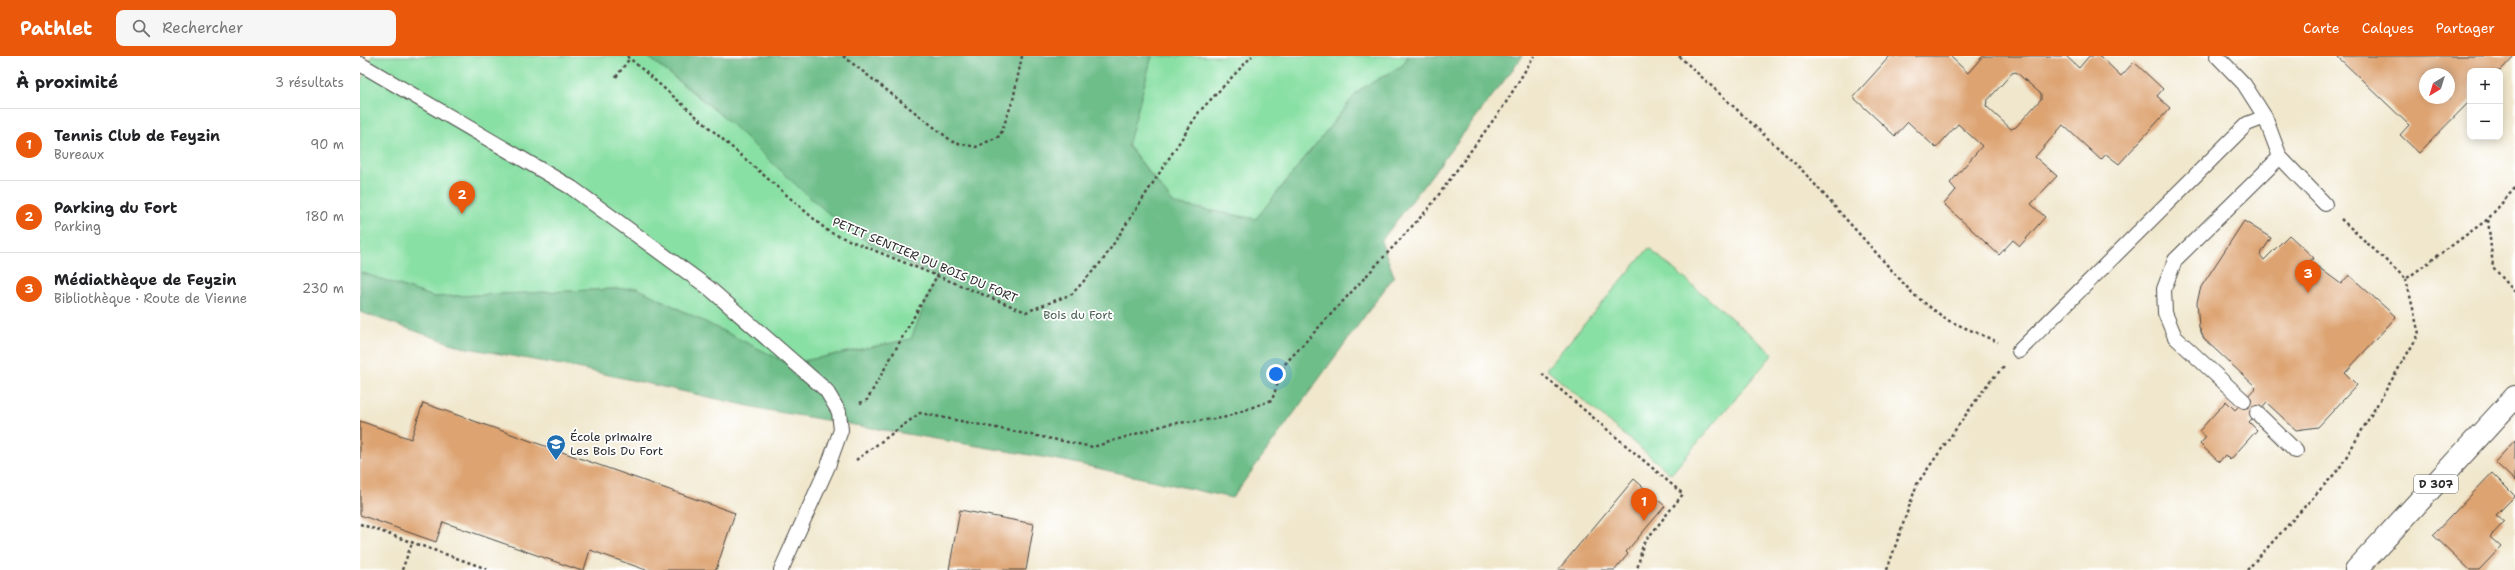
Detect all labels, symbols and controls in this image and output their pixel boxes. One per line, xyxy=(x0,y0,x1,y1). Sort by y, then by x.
search box xyxy=(116,10,396,46)
text: Pathlet xyxy=(20,16,92,41)
icon: search xyxy=(130,17,152,39)
text: Rechercher xyxy=(162,18,243,38)
text: Carte xyxy=(2303,19,2340,37)
text: Calques xyxy=(2362,19,2414,37)
text: Partager xyxy=(2436,19,2495,37)
north arrow xyxy=(2419,68,2455,104)
map controls xyxy=(2467,68,2503,140)
button: + xyxy=(2467,68,2503,104)
text: À proximité xyxy=(16,71,118,93)
text: 3 résultats xyxy=(275,74,344,91)
button: − xyxy=(2467,104,2503,140)
text: Tennis Club de Feyzin xyxy=(54,126,220,146)
text: 1 xyxy=(26,136,32,153)
text: 90 m xyxy=(310,136,344,153)
text: Bureaux xyxy=(54,146,104,163)
pin: 2 xyxy=(449,181,475,214)
text: Parking du Fort xyxy=(54,198,177,218)
text: 2 xyxy=(24,208,34,225)
text: 180 m xyxy=(305,208,344,225)
street label: PETIT SENTIER DU BOIS DU FORT xyxy=(830,214,1021,307)
text: Parking xyxy=(54,218,101,235)
pin: 3 xyxy=(2295,260,2321,293)
text: Médiathèque de Feyzin xyxy=(54,270,237,290)
text: 3 xyxy=(24,280,34,297)
text: 230 m xyxy=(302,280,344,297)
text: Bibliothèque · Route de Vienne xyxy=(54,290,247,307)
park label: Bois du Fort xyxy=(1043,307,1113,323)
your location xyxy=(1266,364,1286,384)
place label: École primaire Les Bois Du Fort xyxy=(570,429,663,459)
school or university icon: École primaire Les Bois Du Fort xyxy=(545,433,567,461)
road number: D 307 xyxy=(2414,475,2458,493)
pin: 1 xyxy=(1631,488,1657,521)

